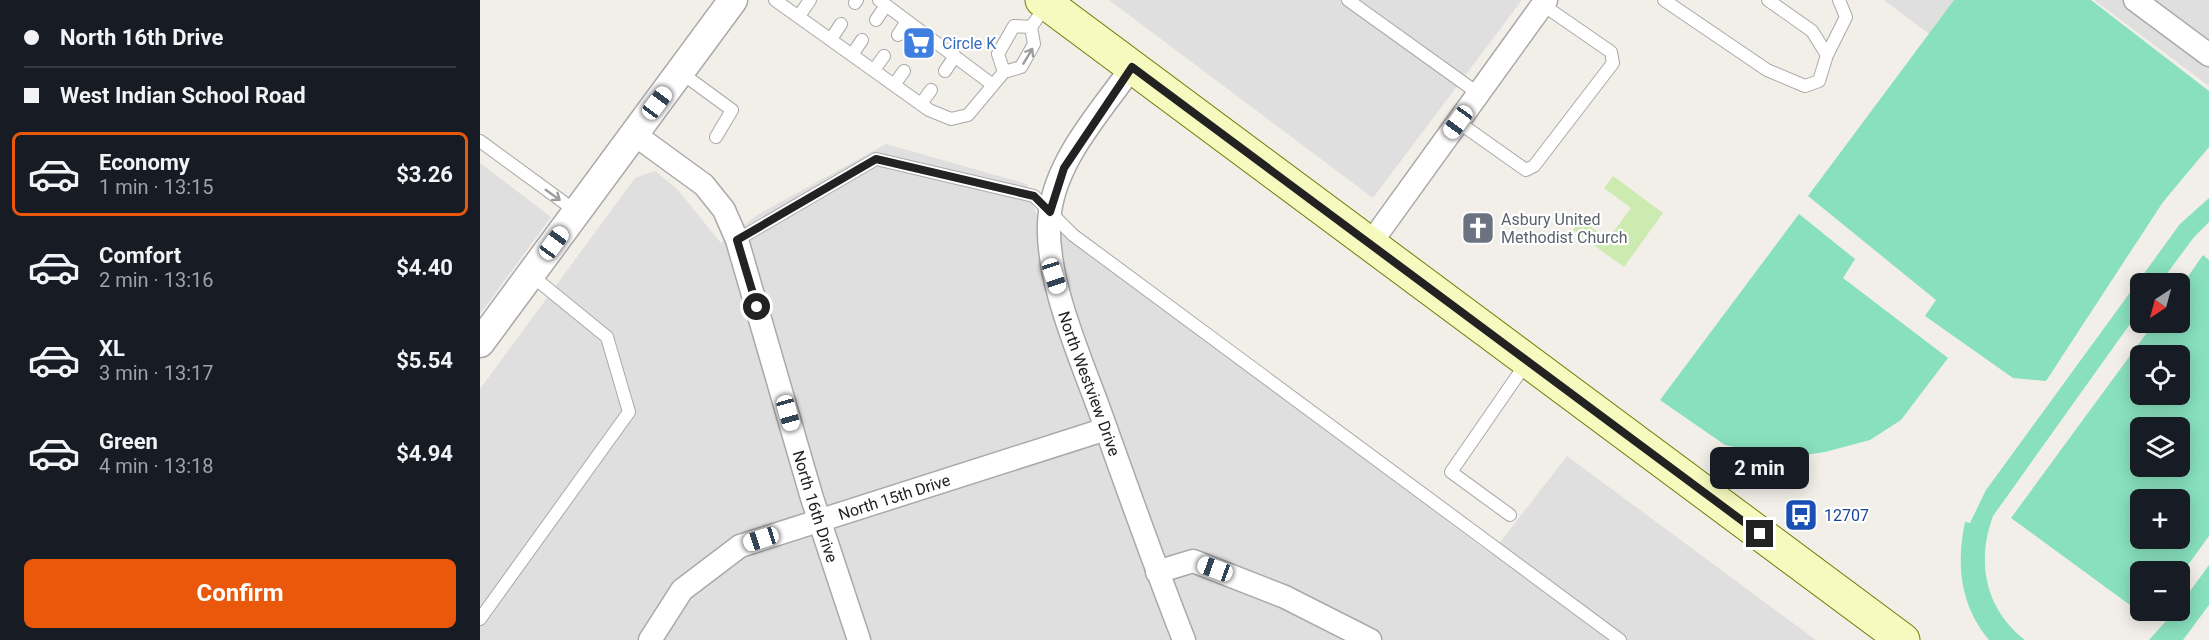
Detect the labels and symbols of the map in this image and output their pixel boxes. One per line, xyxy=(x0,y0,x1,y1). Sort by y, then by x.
supermarket icon: Circle K xyxy=(901,25,937,61)
place label: Circle K xyxy=(942,34,997,53)
one-way arrow xyxy=(1022,48,1034,65)
car xyxy=(639,83,675,123)
car xyxy=(1440,102,1476,142)
one-way arrow xyxy=(545,189,561,201)
church icon: Asbury United Methodist Church xyxy=(1460,210,1496,246)
place label: Asbury United Methodist Church xyxy=(1501,210,1628,247)
car xyxy=(536,223,572,263)
car xyxy=(1040,256,1068,296)
north arrow xyxy=(2130,273,2190,333)
route start xyxy=(743,293,770,320)
street label: North Westview Drive xyxy=(1054,309,1124,459)
car xyxy=(774,393,802,433)
callout: 2 min xyxy=(1710,447,1810,489)
street label: North 16th Drive xyxy=(789,448,842,565)
street label: North 15th Drive xyxy=(836,470,953,524)
bus stop icon: 12707 xyxy=(1783,497,1819,533)
place label: 12707 xyxy=(1824,506,1869,525)
route end xyxy=(1746,520,1773,547)
car xyxy=(741,525,781,553)
car xyxy=(1195,554,1235,584)

